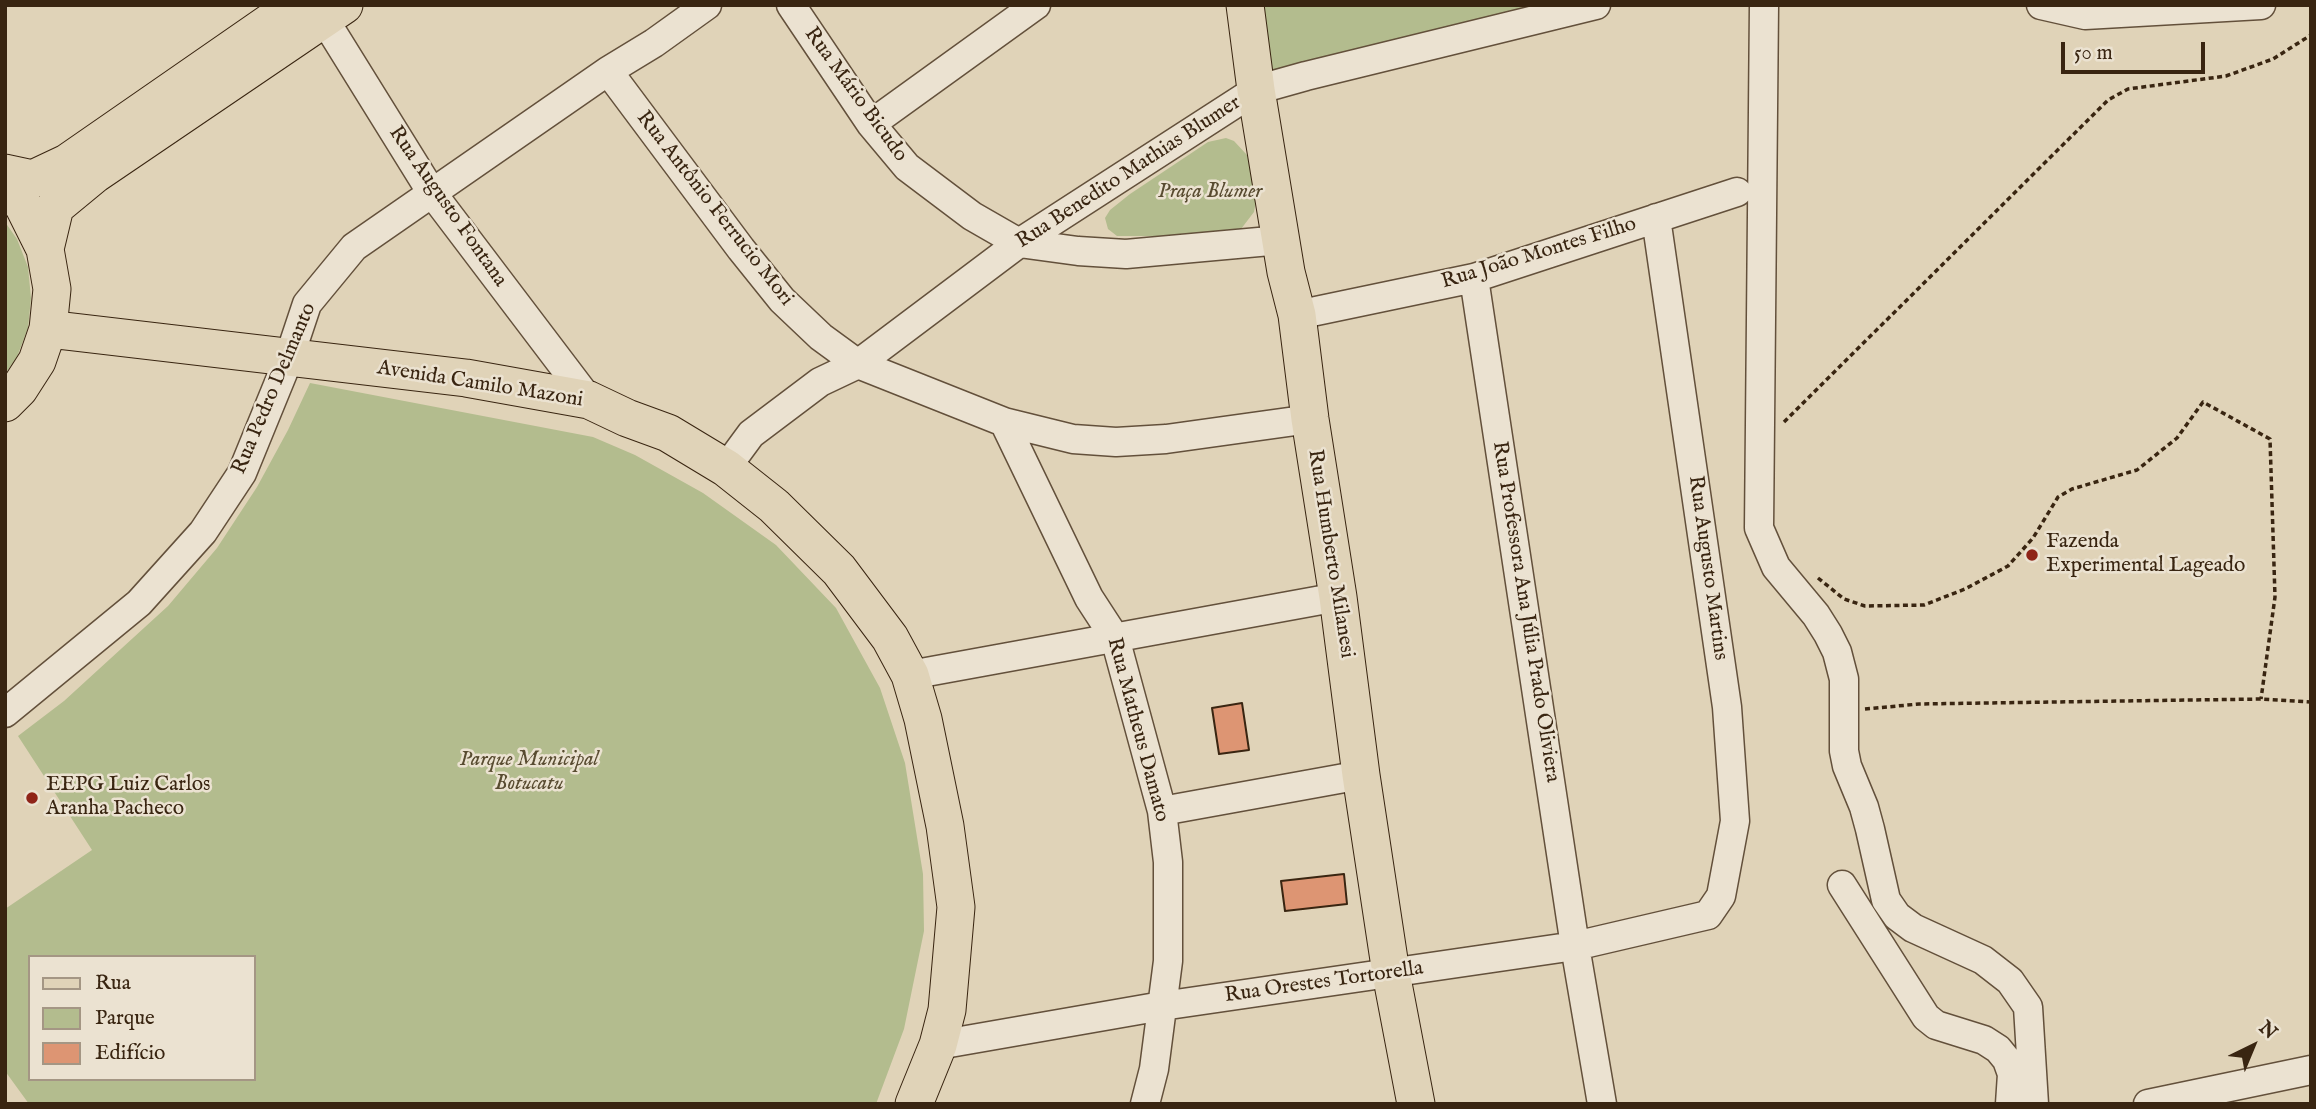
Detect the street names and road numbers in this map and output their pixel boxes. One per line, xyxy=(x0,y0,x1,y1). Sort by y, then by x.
street label: Rua Mário Bicudo xyxy=(798,23,912,167)
street label: Rua Benedito Mathias Blumer xyxy=(1012,91,1246,255)
street label: Rua Antônio Ferrucio Mori xyxy=(630,107,798,311)
street label: Rua Augusto Fontana xyxy=(382,122,512,292)
street label: Rua João Montes Filho xyxy=(1438,212,1640,296)
street label: Rua Pedro Delmanto xyxy=(227,299,323,479)
street label: Avenida Camilo Mazoni xyxy=(375,356,585,414)
street label: Rua Professora Ana Júlia Prado Oliviera xyxy=(1486,440,1564,784)
street label: Rua Humberto Milanesi xyxy=(1301,448,1359,660)
street label: Rua Augusto Martins xyxy=(1682,474,1732,662)
street label: Rua Matheus Damato xyxy=(1100,635,1174,825)
street label: Rua Orestes Tortorella xyxy=(1223,957,1425,1009)

